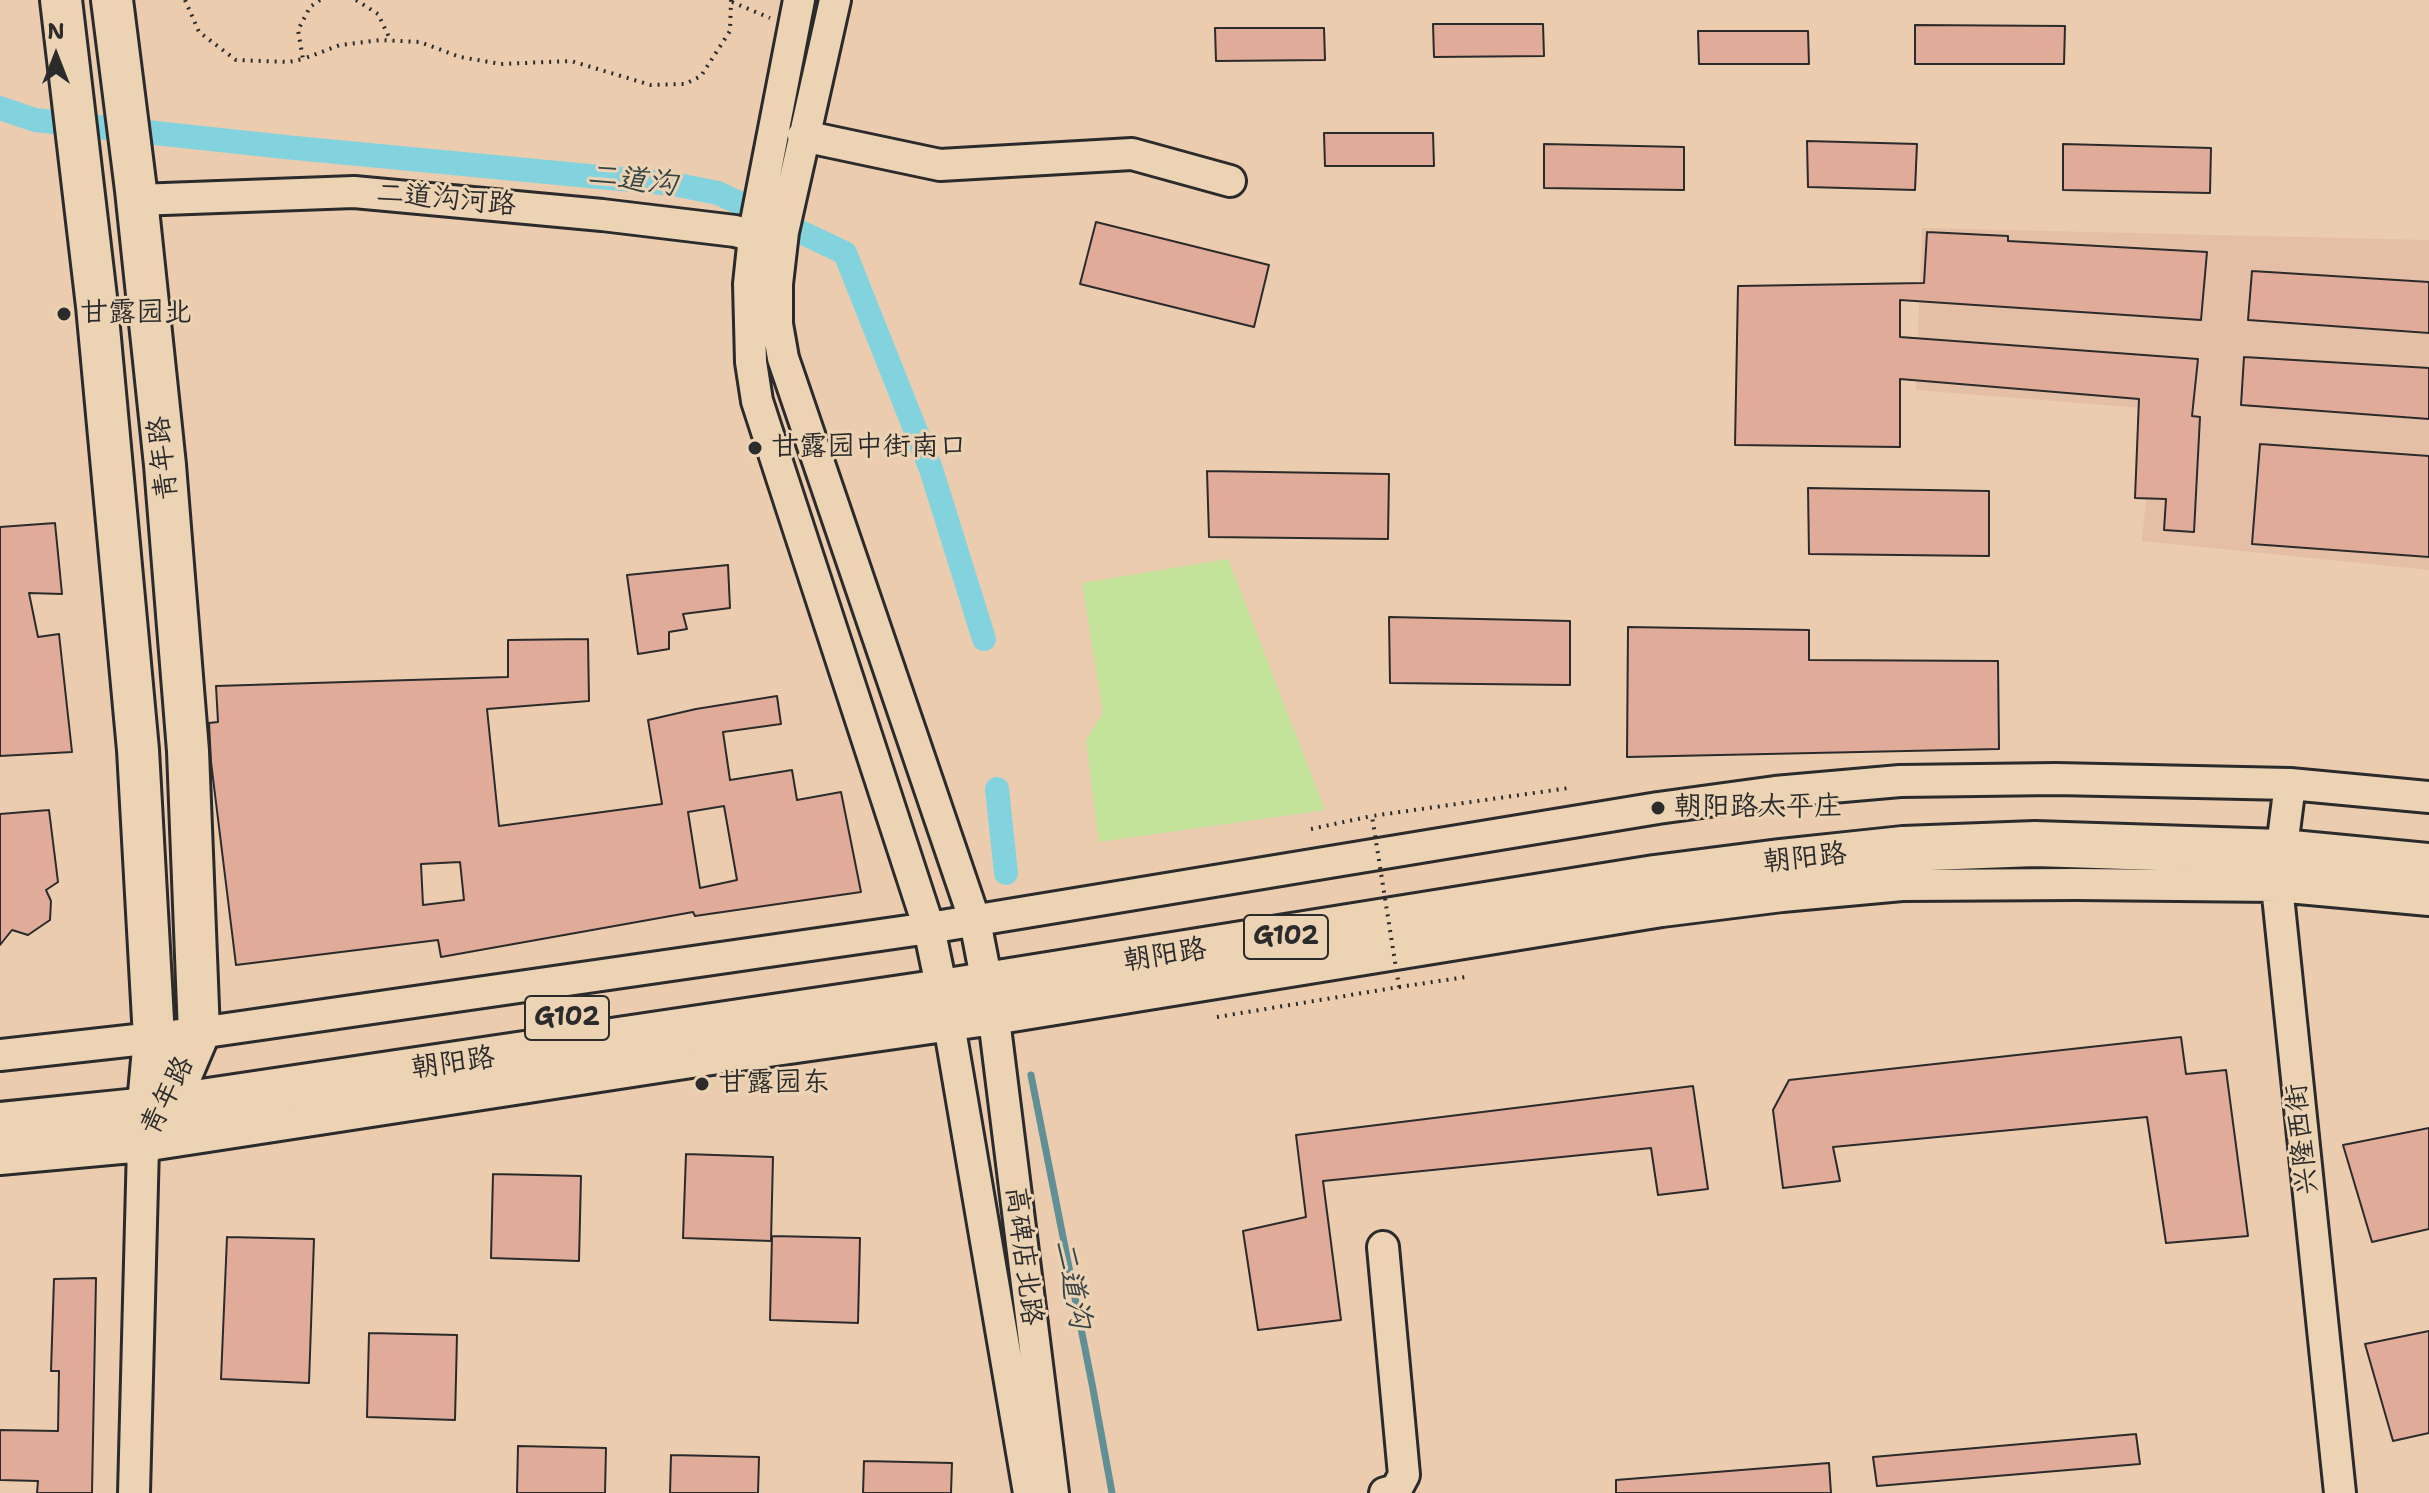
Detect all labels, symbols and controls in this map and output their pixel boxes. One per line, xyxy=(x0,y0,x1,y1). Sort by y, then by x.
north arrow xyxy=(16,16,96,96)
text: N xyxy=(47,17,65,46)
water label: 二道沟 xyxy=(585,158,679,204)
street label: 二道沟河路 xyxy=(375,177,517,223)
place label: 甘露园北 xyxy=(80,297,192,331)
marker: 甘露园北 xyxy=(55,305,73,323)
street label: 青年路 xyxy=(143,414,185,502)
place label: 甘露园中街南口 xyxy=(771,431,967,465)
marker: 甘露园中街南口 xyxy=(746,439,764,457)
place label: 朝阳路太平庄 xyxy=(1674,791,1842,825)
marker: 朝阳路太平庄 xyxy=(1649,799,1667,817)
street label: 朝阳路 xyxy=(1761,838,1849,880)
road number: G102 xyxy=(1244,915,1328,959)
street label: 朝阳路 xyxy=(1121,933,1209,979)
road number: G102 xyxy=(525,996,609,1040)
street label: 朝阳路 xyxy=(409,1042,497,1086)
street label: 青年路 xyxy=(134,1051,202,1141)
place label: 甘露园东 xyxy=(718,1067,830,1101)
marker: 甘露园东 xyxy=(693,1075,711,1093)
street label: 兴隆西街 xyxy=(2280,1082,2326,1196)
street label: 高碑店北路 xyxy=(998,1184,1048,1328)
water label: 二道沟 xyxy=(1045,1236,1097,1332)

